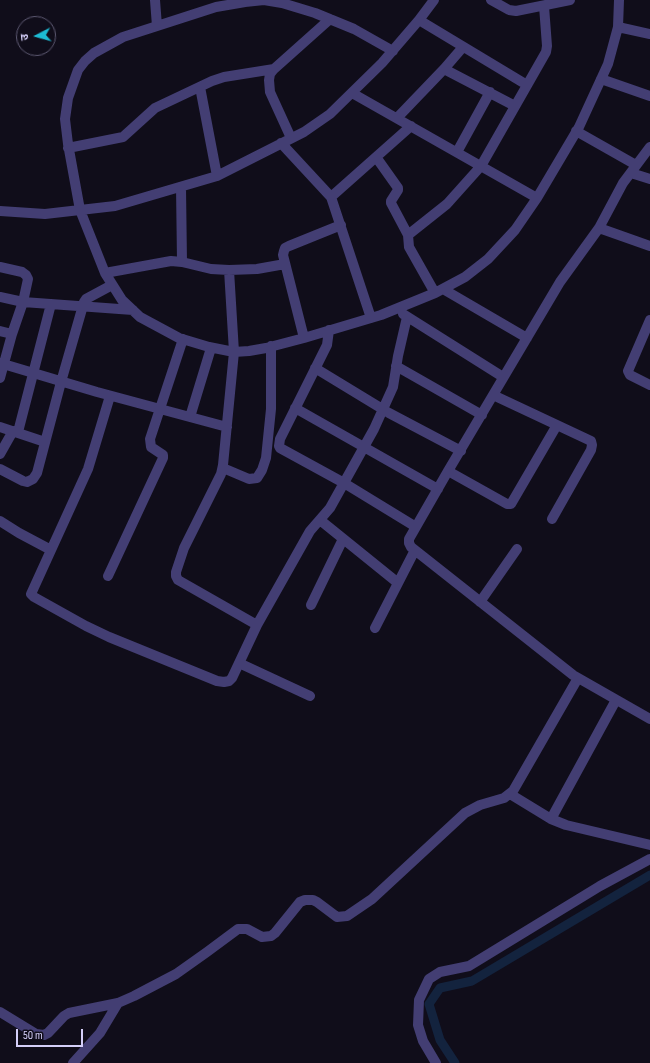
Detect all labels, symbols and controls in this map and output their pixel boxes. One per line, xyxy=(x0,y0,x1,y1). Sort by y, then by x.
north arrow xyxy=(16,16,56,56)
text: उ xyxy=(18,33,31,41)
scale bar xyxy=(18,1021,85,1047)
text: 50 m xyxy=(23,1028,43,1043)

